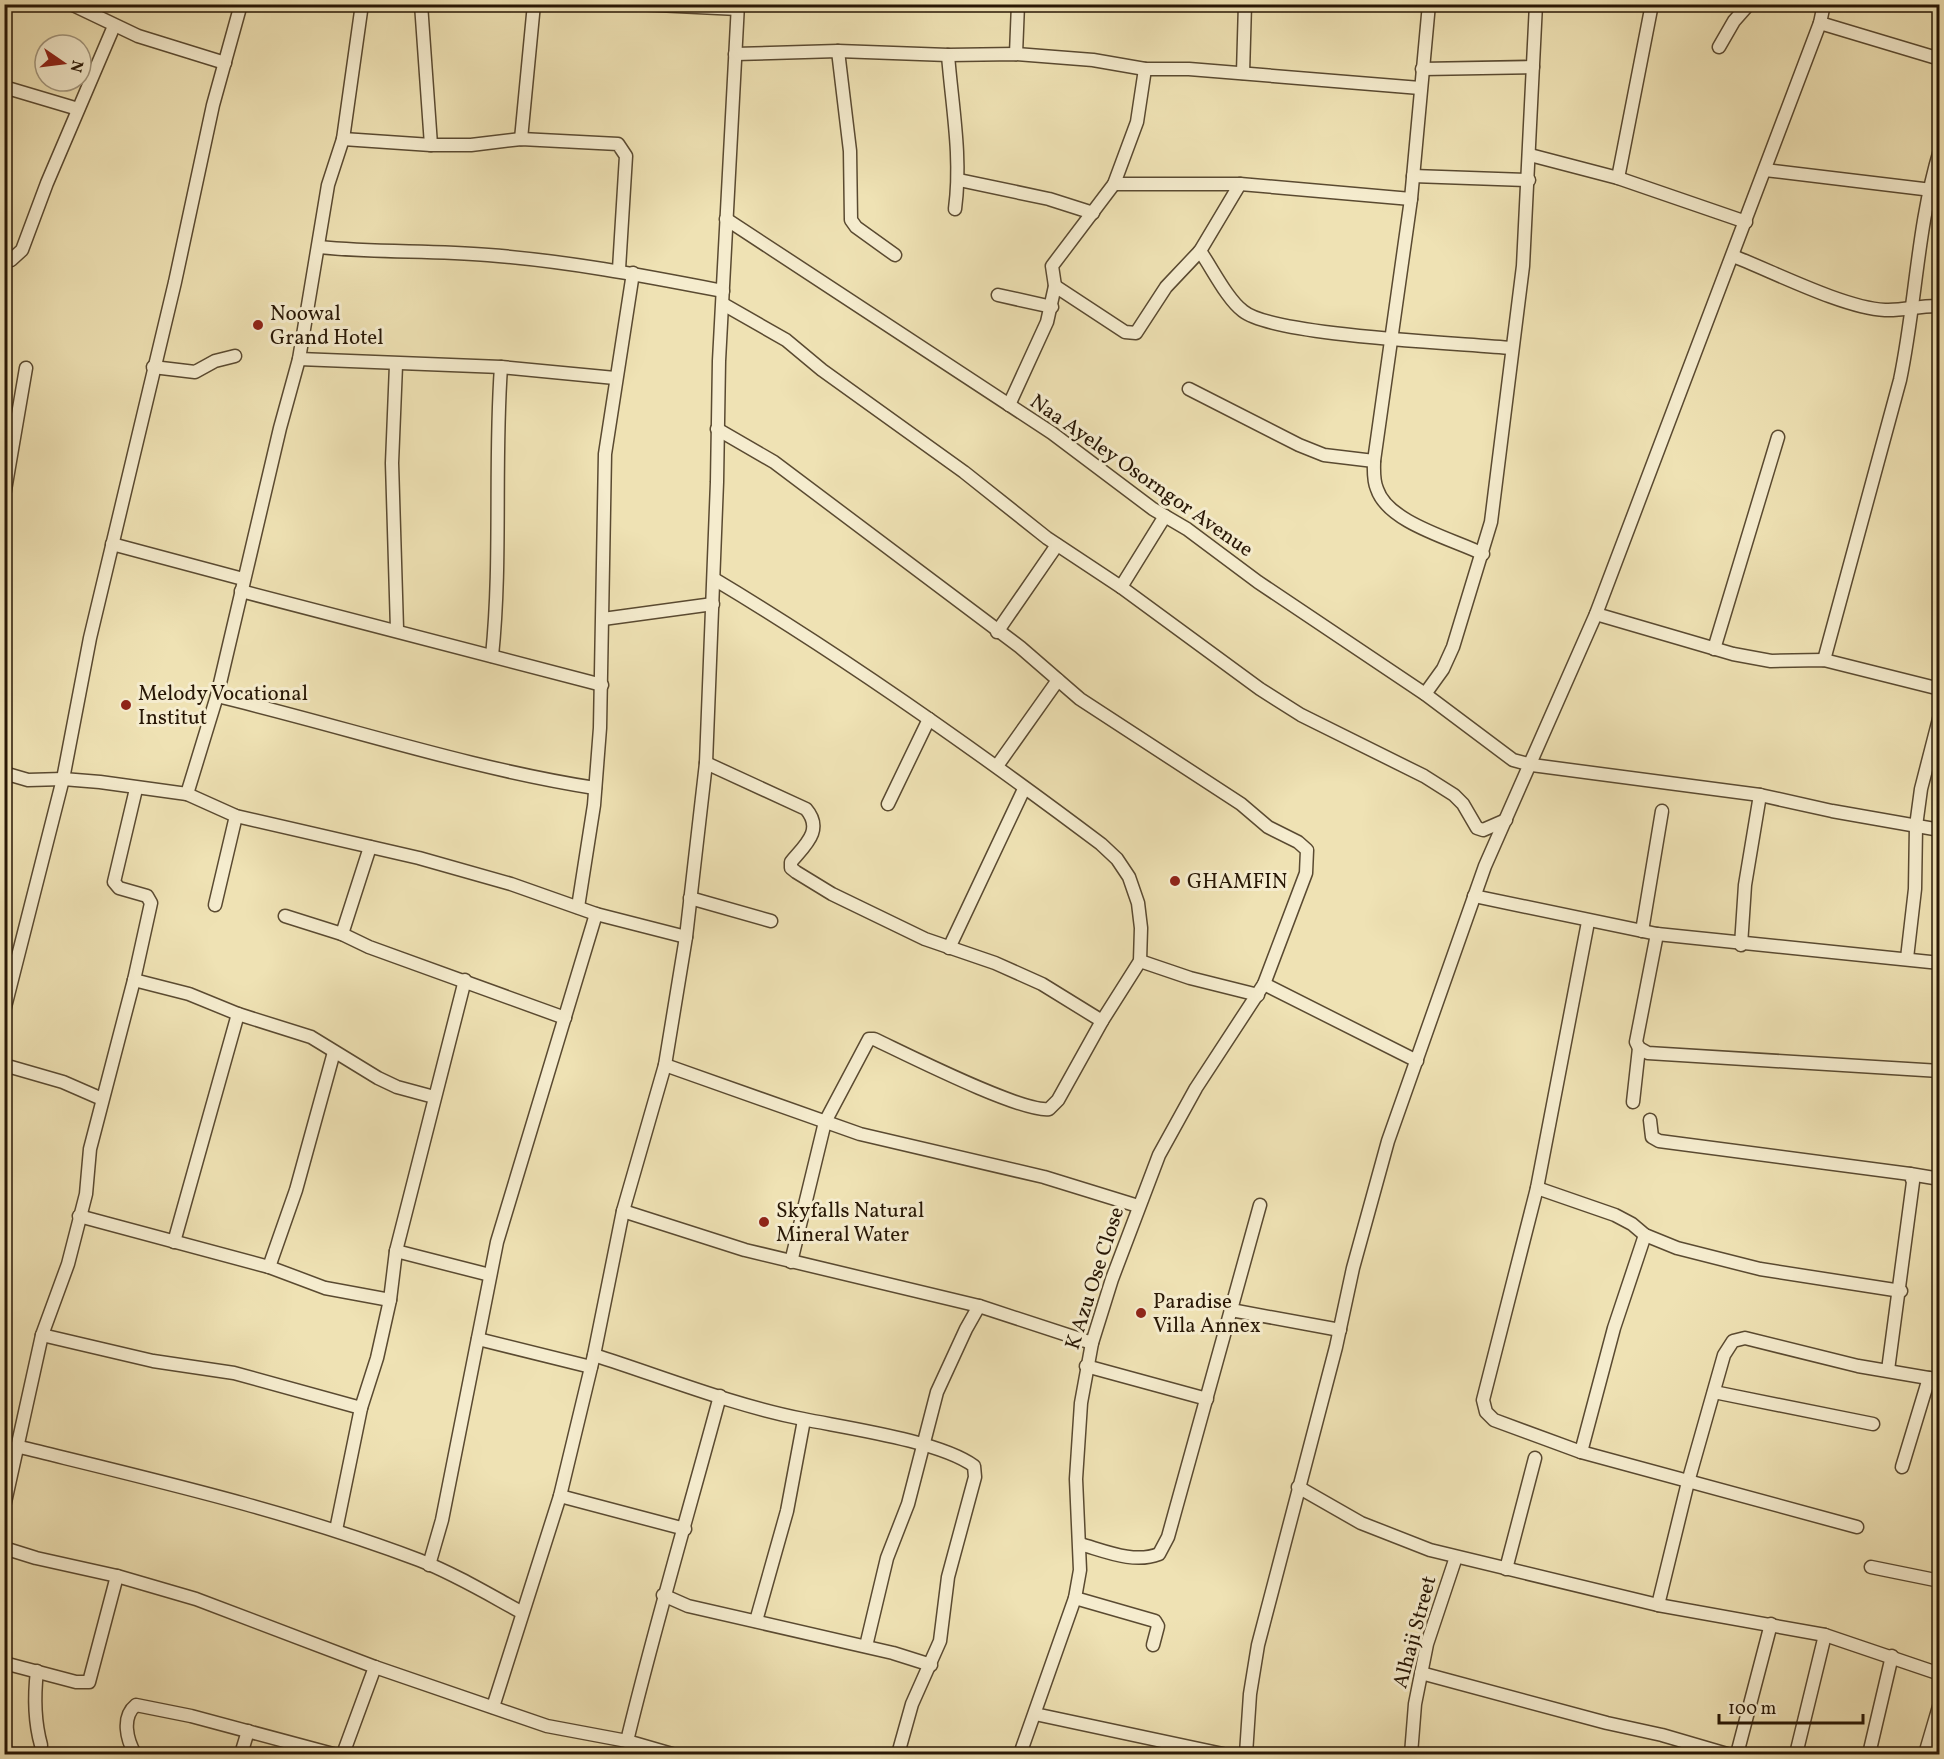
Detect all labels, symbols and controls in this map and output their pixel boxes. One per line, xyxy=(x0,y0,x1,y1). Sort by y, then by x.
north arrow xyxy=(33,33,93,93)
text: N xyxy=(63,58,88,75)
place label: Noowal Grand Hotel xyxy=(270,300,384,353)
marker: Noowal Grand Hotel xyxy=(251,318,265,332)
street label: Naa Ayeley Osorngor Avenue xyxy=(1024,388,1259,565)
place label: Melody Vocational Institut xyxy=(138,680,308,733)
marker: Melody Vocational Institut xyxy=(119,698,133,712)
place label: GHAMFIN xyxy=(1187,868,1287,897)
marker: GHAMFIN xyxy=(1168,874,1182,888)
place label: Skyfalls Natural Mineral Water xyxy=(776,1197,924,1250)
street label: K Azu Ose Close xyxy=(1059,1203,1132,1354)
marker: Skyfalls Natural Mineral Water xyxy=(757,1215,771,1229)
place label: Paradise Villa Annex xyxy=(1153,1288,1261,1341)
marker: Paradise Villa Annex xyxy=(1134,1306,1148,1320)
street label: Alhaji Street xyxy=(1386,1573,1444,1692)
scale bar xyxy=(1719,1687,1863,1725)
text: 100 m xyxy=(1728,1697,1777,1722)

